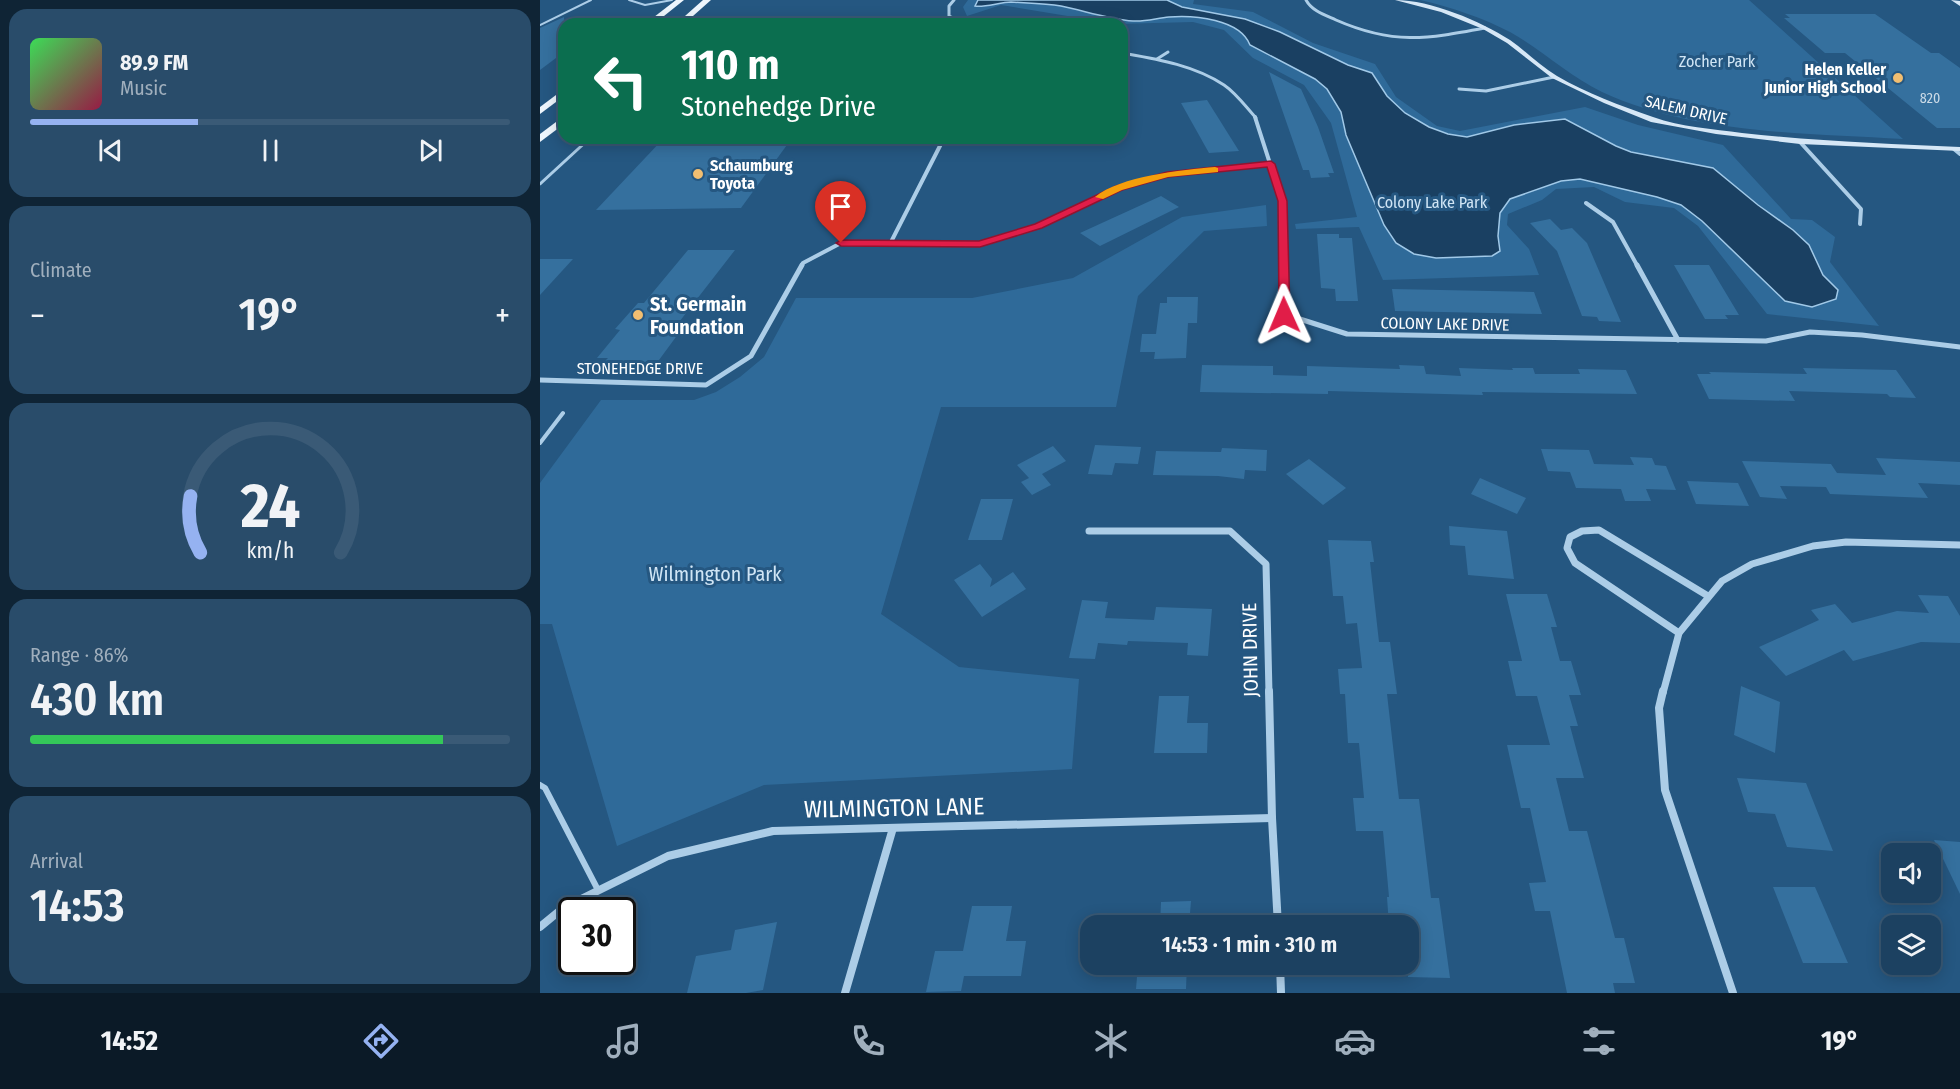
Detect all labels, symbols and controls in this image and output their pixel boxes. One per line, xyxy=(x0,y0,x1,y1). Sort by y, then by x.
text: 110 m xyxy=(681,40,780,90)
icon: left xyxy=(582,42,660,120)
text: 89.9 FM xyxy=(120,49,188,76)
park label: Zocher Park xyxy=(1679,52,1756,71)
place label: Helen Keller Junior High School xyxy=(1763,60,1887,97)
marker: Helen Keller Junior High School xyxy=(1891,71,1905,85)
text: Music xyxy=(120,76,167,100)
house number: 820 xyxy=(1920,90,1940,107)
text: Stonehedge Drive xyxy=(681,91,876,123)
street label: SALEM DRIVE xyxy=(1643,91,1729,129)
icon: previous xyxy=(94,134,127,167)
icon: pause xyxy=(254,134,287,167)
icon: next xyxy=(414,134,447,167)
place label: Schaumburg Toyota xyxy=(710,156,793,193)
marker: Schaumburg Toyota xyxy=(691,167,705,181)
pin xyxy=(815,181,866,243)
icon: arrive xyxy=(824,190,857,223)
park label: Colony Lake Park xyxy=(1377,193,1488,212)
text: Climate xyxy=(30,258,92,282)
position arrow xyxy=(1252,283,1316,347)
text: 19° xyxy=(239,288,301,342)
place label: St. Germain Foundation xyxy=(650,292,746,339)
text: − xyxy=(30,296,45,336)
text: + xyxy=(495,296,510,336)
marker: St. Germain Foundation xyxy=(631,308,645,322)
street label: COLONY LAKE DRIVE xyxy=(1380,313,1510,335)
street label: STONEHEDGE DRIVE xyxy=(577,359,703,378)
text: 24 xyxy=(239,470,300,545)
text: km/h xyxy=(246,539,294,565)
park label: Wilmington Park xyxy=(648,562,782,586)
street label: JOHN DRIVE xyxy=(1237,603,1263,697)
text: Range · 86% xyxy=(30,643,129,667)
text: 430 km xyxy=(30,673,164,727)
street label: WILMINGTON LANE xyxy=(804,792,984,824)
map controls xyxy=(1881,843,1941,975)
button: sound xyxy=(1881,843,1941,903)
text: Arrival xyxy=(30,849,83,873)
text: 14:53 xyxy=(30,879,125,933)
speed limit sign: 30 xyxy=(558,897,636,975)
button: layers xyxy=(1881,915,1941,975)
text: 14:53 · 1 min · 310 m xyxy=(1162,931,1337,958)
icon: directions xyxy=(360,1020,402,1062)
icon: music xyxy=(603,1020,645,1062)
icon: phone xyxy=(847,1020,889,1062)
icon: climate xyxy=(1090,1020,1132,1062)
icon: car xyxy=(1334,1020,1376,1062)
icon: filters xyxy=(1578,1020,1620,1062)
text: 14:52 xyxy=(101,1025,158,1057)
text: 19° xyxy=(1821,1025,1859,1057)

